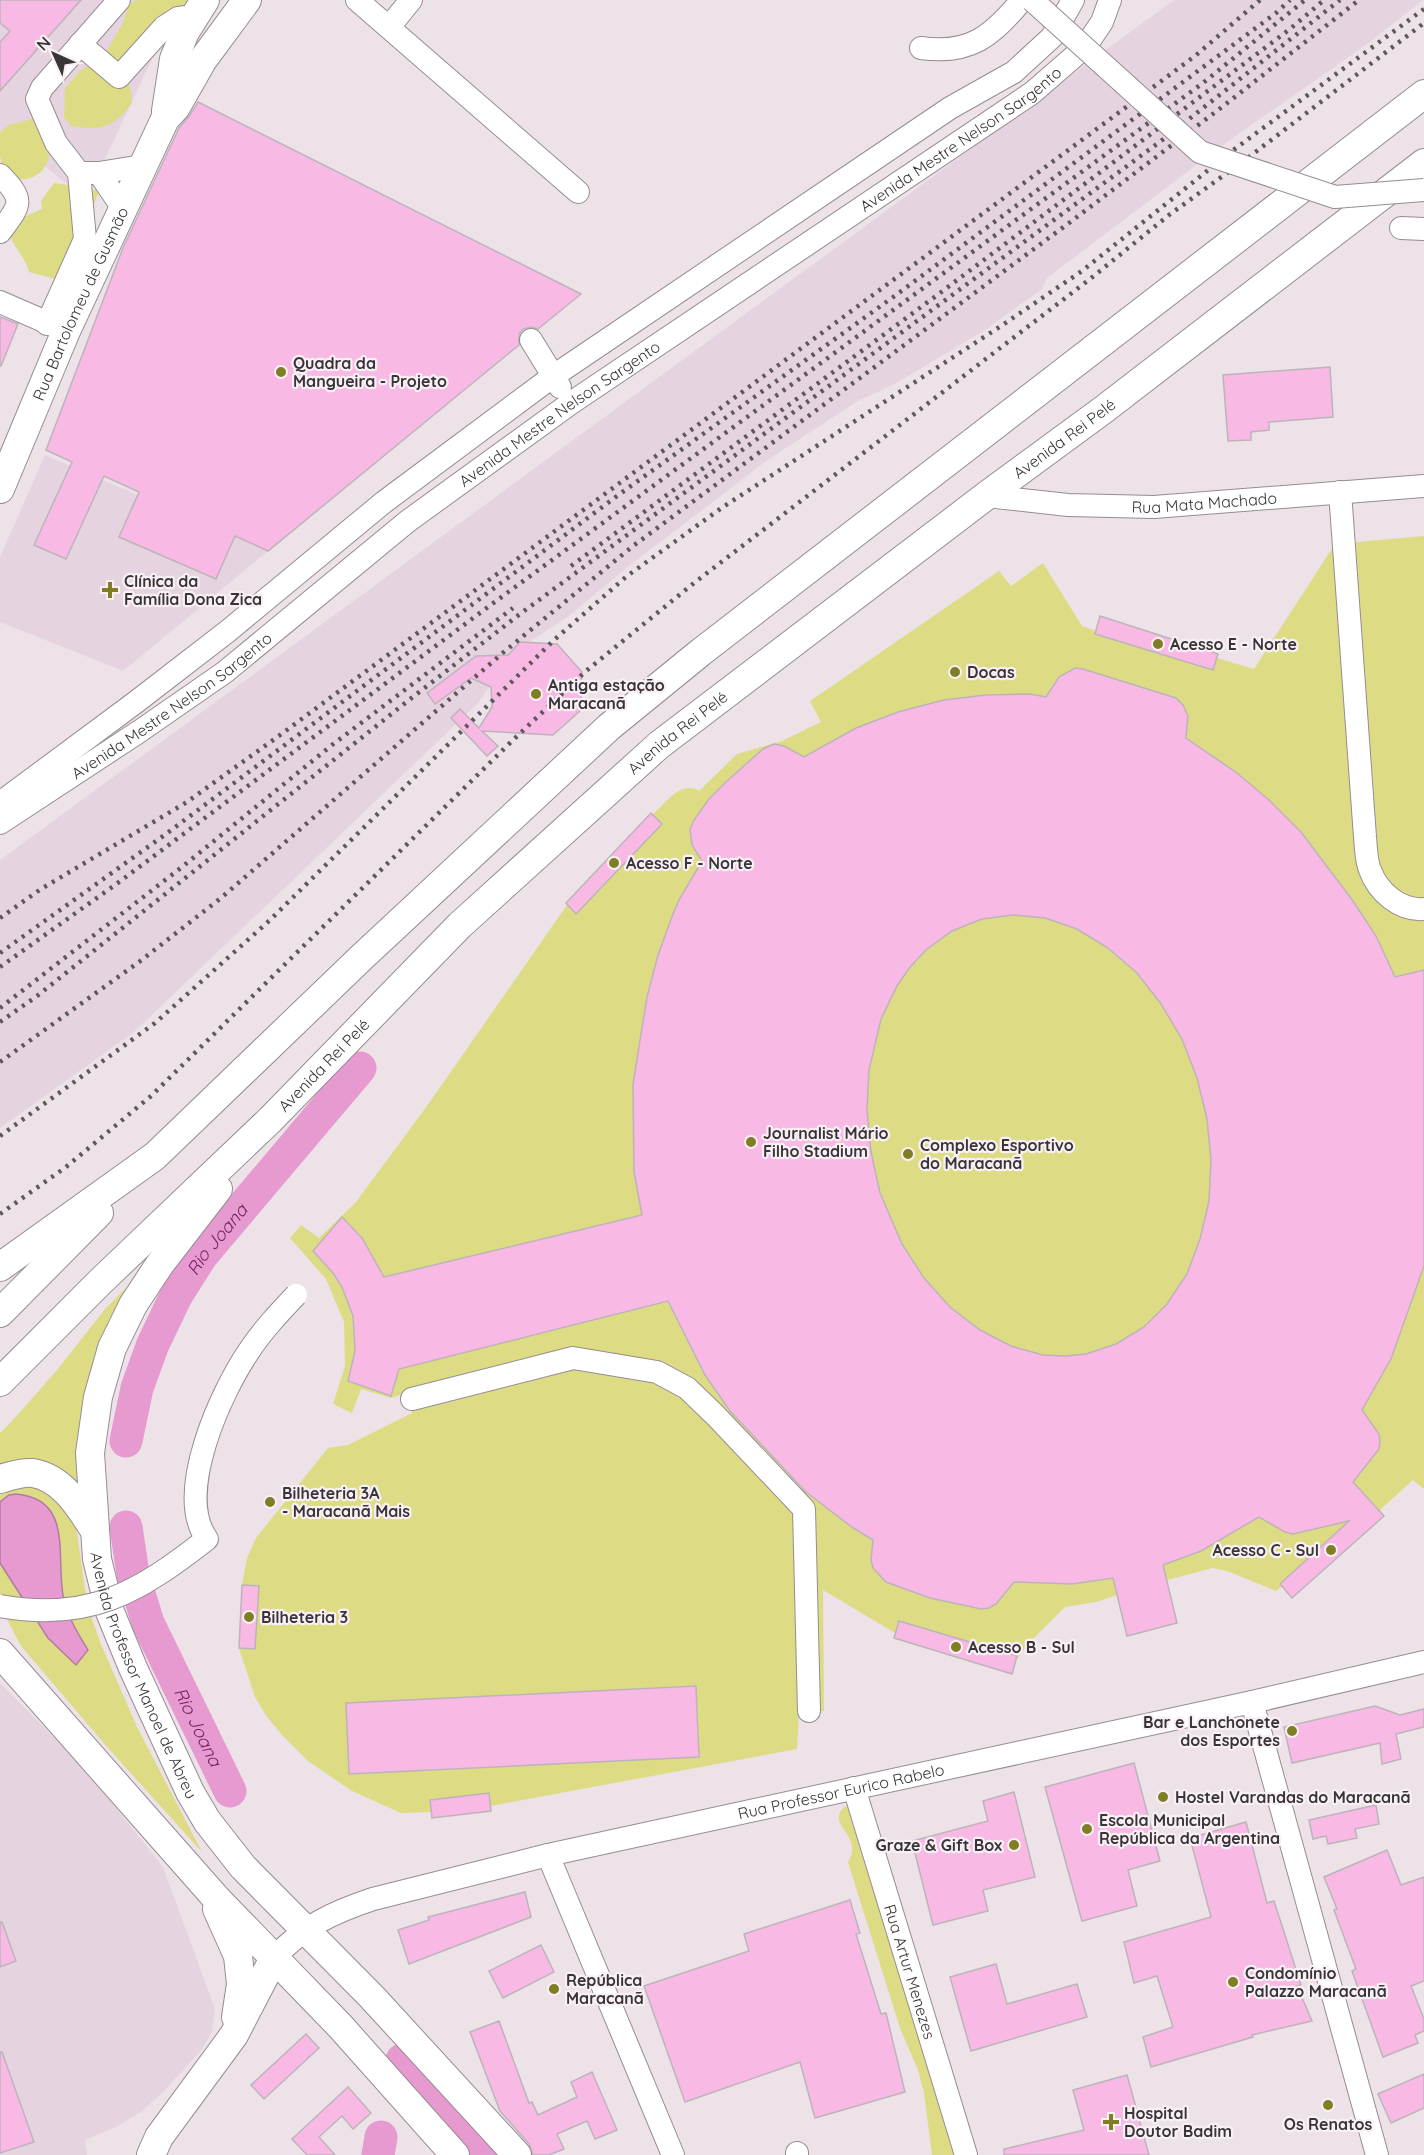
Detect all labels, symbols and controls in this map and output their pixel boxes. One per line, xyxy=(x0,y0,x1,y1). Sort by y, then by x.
north arrow xyxy=(24,24,84,84)
text: N xyxy=(32,32,55,55)
street label: Avenida Mestre Nelson Sargento xyxy=(856,62,1065,216)
street label: Rua Bartolomeu de Gusmão xyxy=(28,204,133,403)
street label: Avenida Mestre Nelson Sargento xyxy=(455,336,664,491)
place label: Quadra da Mangueira - Projeto xyxy=(293,353,447,391)
marker: Quadra da Mangueira - Projeto xyxy=(274,365,288,379)
street label: Avenida Rei Pelé xyxy=(1009,394,1119,483)
street label: Rua Mata Machado xyxy=(1131,487,1278,517)
place label: Clínica da Família Dona Zica xyxy=(124,571,262,609)
marker: Clínica da Família Dona Zica xyxy=(101,581,119,599)
street label: Avenida Mestre Nelson Sargento xyxy=(68,628,276,783)
place label: Acesso E - Norte xyxy=(1170,634,1297,654)
marker: Acesso E - Norte xyxy=(1151,637,1165,651)
place label: Docas xyxy=(967,662,1015,682)
marker: Docas xyxy=(948,665,962,679)
place label: Antiga estação Maracanã xyxy=(548,675,665,713)
marker: Antiga estação Maracanã xyxy=(529,687,543,701)
street label: Avenida Rei Pelé xyxy=(623,687,731,779)
place label: Acesso F - Norte xyxy=(626,853,753,873)
marker: Acesso F - Norte xyxy=(607,856,621,870)
street label: Avenida Rei Pelé xyxy=(274,1014,373,1116)
place label: Journalist Mário Filho Stadium xyxy=(763,1123,888,1161)
marker: Journalist Mário Filho Stadium xyxy=(744,1135,758,1149)
place label: Complexo Esportivo do Maracanã xyxy=(920,1135,1074,1173)
marker: Complexo Esportivo do Maracanã xyxy=(901,1147,915,1161)
water label: Rio Joana xyxy=(181,1198,253,1279)
place label: Bilheteria 3A - Maracanã Mais xyxy=(282,1483,410,1521)
marker: Bilheteria 3A - Maracanã Mais xyxy=(263,1495,277,1509)
place label: Acesso C - Sul xyxy=(1213,1540,1319,1560)
marker: Acesso C - Sul xyxy=(1324,1543,1338,1557)
street label: Avenida Professor Manoel de Abreu xyxy=(87,1552,202,1802)
place label: Bilheteria 3 xyxy=(261,1607,348,1627)
marker: Bilheteria 3 xyxy=(242,1610,256,1624)
place label: Acesso B - Sul xyxy=(968,1637,1075,1657)
marker: Acesso B - Sul xyxy=(949,1640,963,1654)
water label: Rio Joana xyxy=(170,1683,228,1771)
place label: Bar e Lanchonete dos Esportes xyxy=(1143,1712,1280,1750)
marker: Bar e Lanchonete dos Esportes xyxy=(1285,1724,1299,1738)
street label: Rua Professor Eurico Rabelo xyxy=(736,1759,946,1823)
place label: Hostel Varandas do Maracanã xyxy=(1175,1787,1411,1807)
marker: Hostel Varandas do Maracanã xyxy=(1156,1790,1170,1804)
place label: Escola Municipal República da Argentina xyxy=(1099,1810,1280,1848)
marker: Escola Municipal República da Argentina xyxy=(1080,1822,1094,1836)
place label: Graze & Gift Box xyxy=(876,1835,1002,1855)
marker: Graze & Gift Box xyxy=(1007,1838,1021,1852)
street label: Rua Artur Menezes xyxy=(880,1902,940,2042)
place label: Condomínio Palazzo Maracanã xyxy=(1245,1963,1387,2001)
place label: República Maracanã xyxy=(566,1970,644,2008)
marker: Condomínio Palazzo Maracanã xyxy=(1226,1975,1240,1989)
marker: República Maracanã xyxy=(547,1982,561,1996)
marker: Os Renatos xyxy=(1321,2098,1335,2112)
place label: Hospital Doutor Badim xyxy=(1124,2103,1232,2141)
marker: Hospital Doutor Badim xyxy=(1102,2113,1120,2131)
place label: Os Renatos xyxy=(1284,2114,1373,2134)

